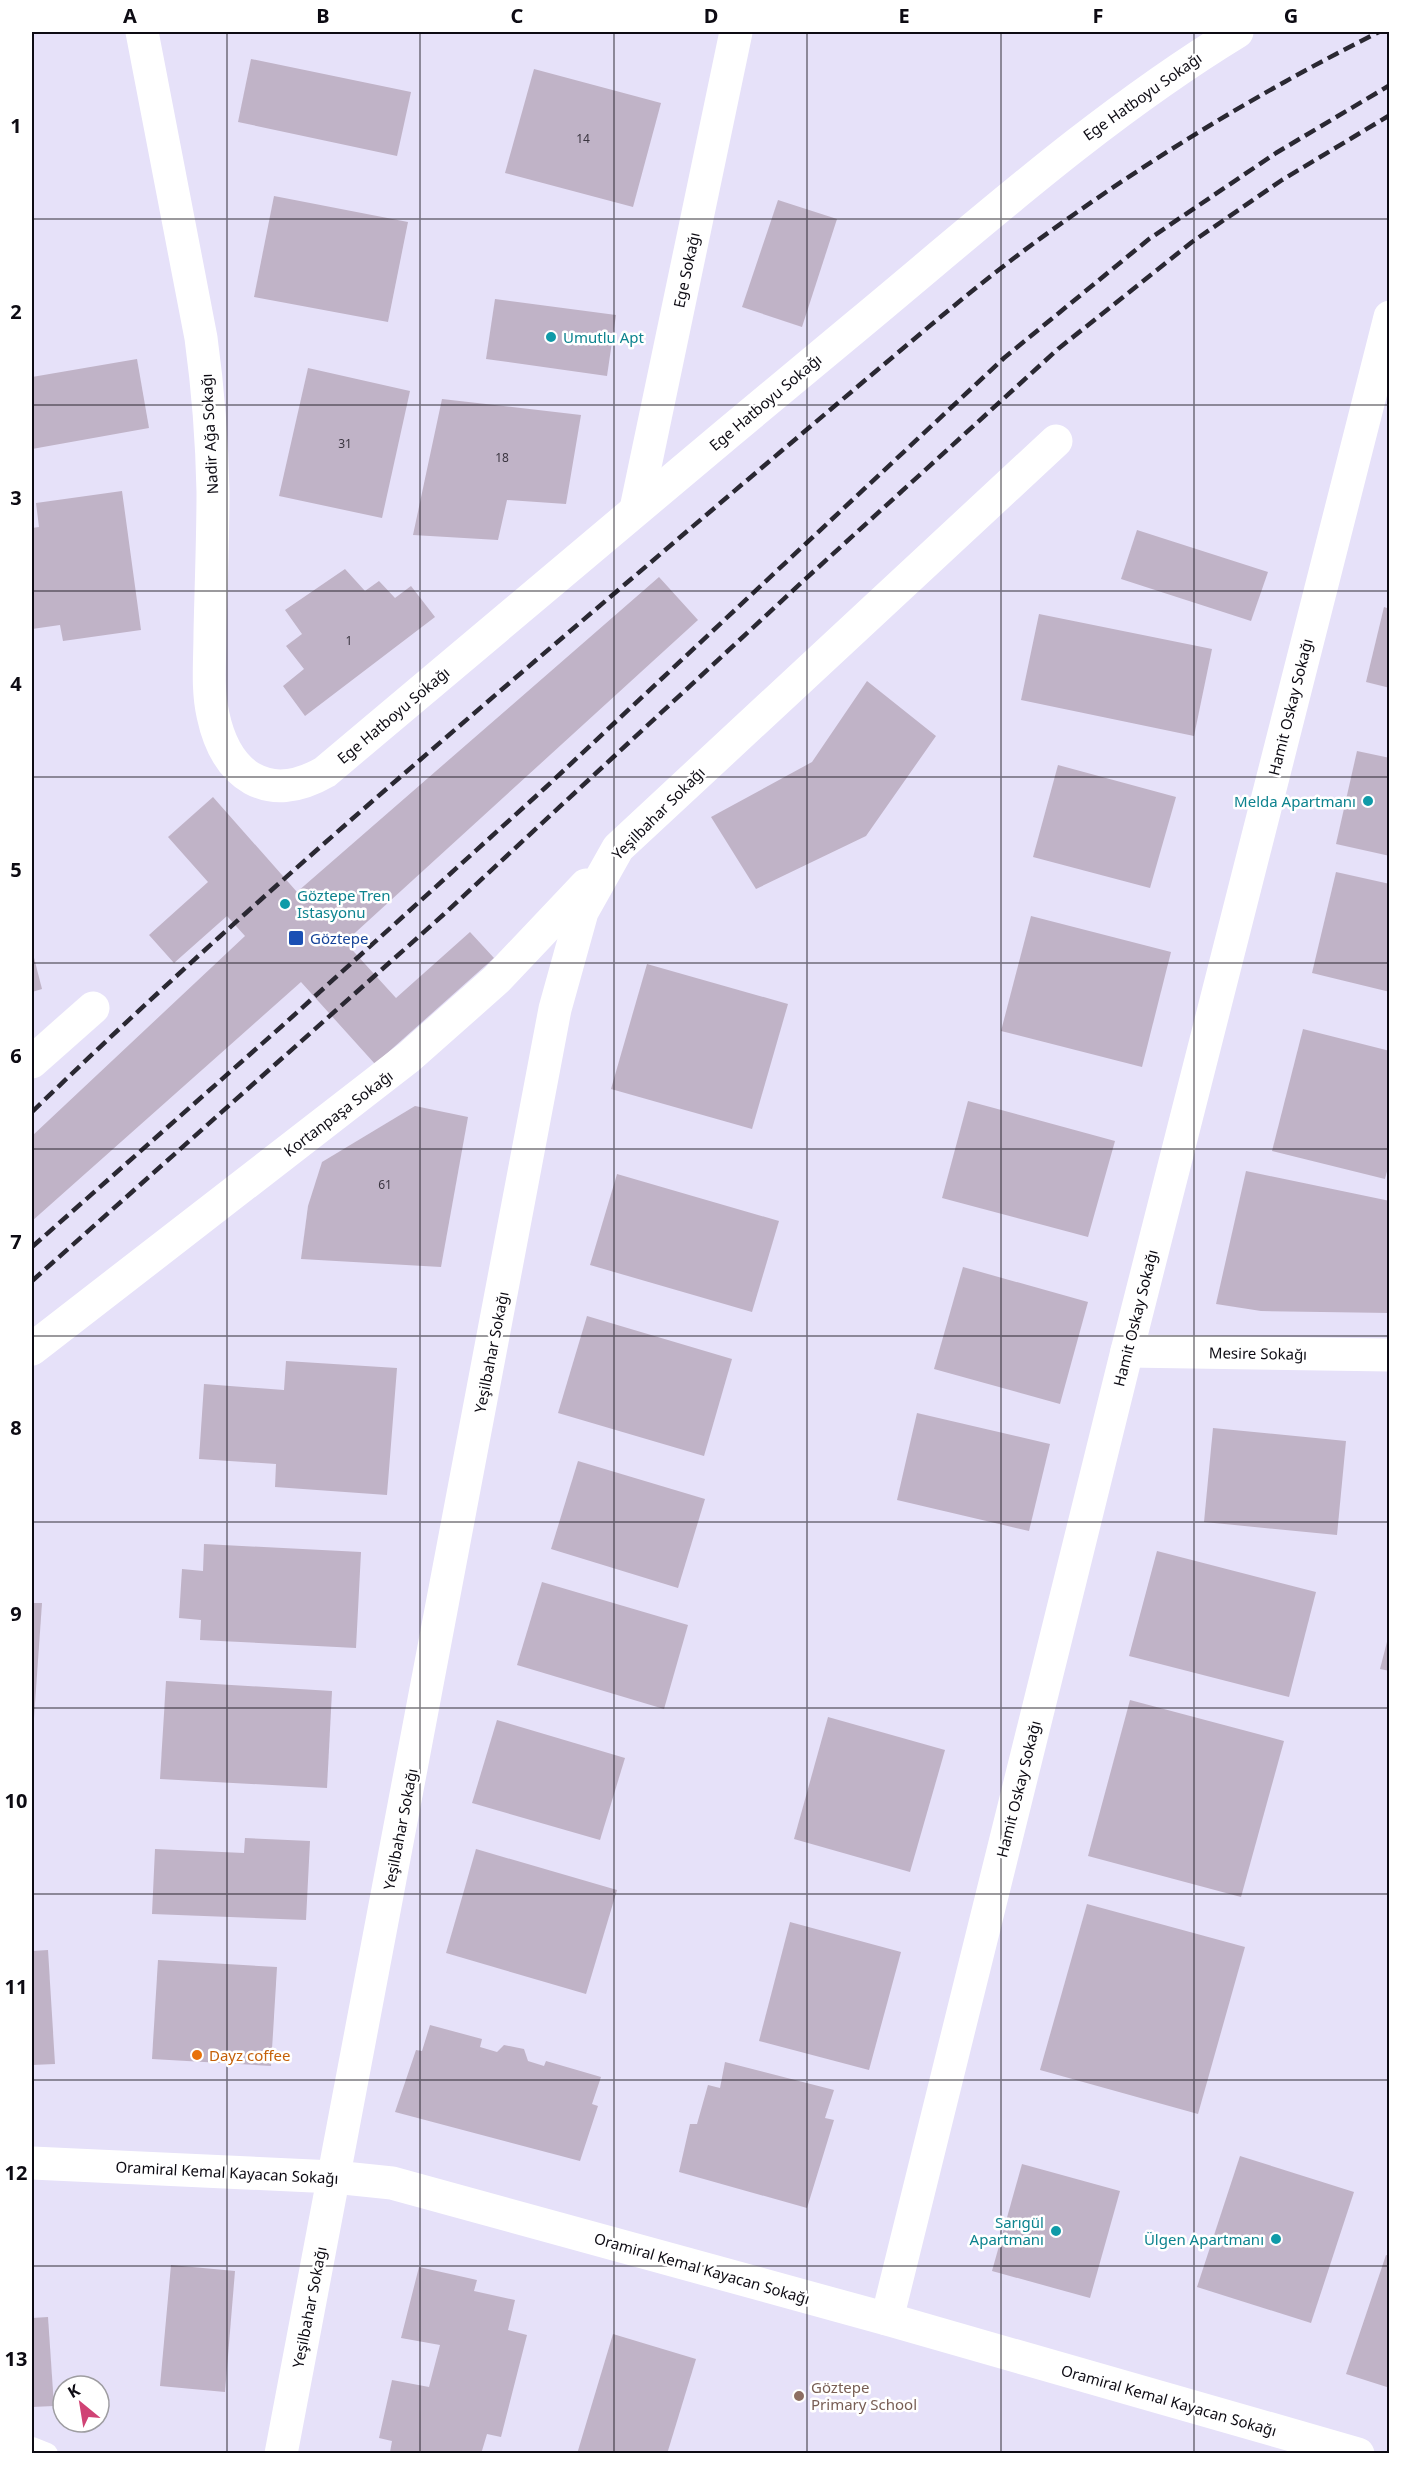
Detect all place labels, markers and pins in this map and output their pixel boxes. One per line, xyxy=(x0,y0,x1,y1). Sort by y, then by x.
place label: Umutlu Apt xyxy=(563,327,645,347)
marker: Umutlu Apt xyxy=(544,330,558,344)
place label: Melda Apartmanı xyxy=(1234,791,1356,811)
marker: Melda Apartmanı xyxy=(1361,794,1375,808)
place label: Göztepe Tren Istasyonu xyxy=(297,885,391,922)
marker: Göztepe Tren Istasyonu xyxy=(278,897,292,911)
place label: Göztepe xyxy=(310,928,368,948)
marker: Göztepe xyxy=(287,929,305,947)
place label: Dayz coffee xyxy=(209,2045,290,2065)
marker: Dayz coffee xyxy=(190,2048,204,2062)
place label: Sarıgül Apartmanı xyxy=(970,2212,1044,2249)
marker: Sarıgül Apartmanı xyxy=(1049,2224,1063,2238)
place label: Ülgen Apartmanı xyxy=(1144,2229,1264,2249)
marker: Ülgen Apartmanı xyxy=(1269,2232,1283,2246)
place label: Göztepe Primary School xyxy=(811,2377,917,2414)
marker: Göztepe Primary School xyxy=(792,2389,806,2403)

